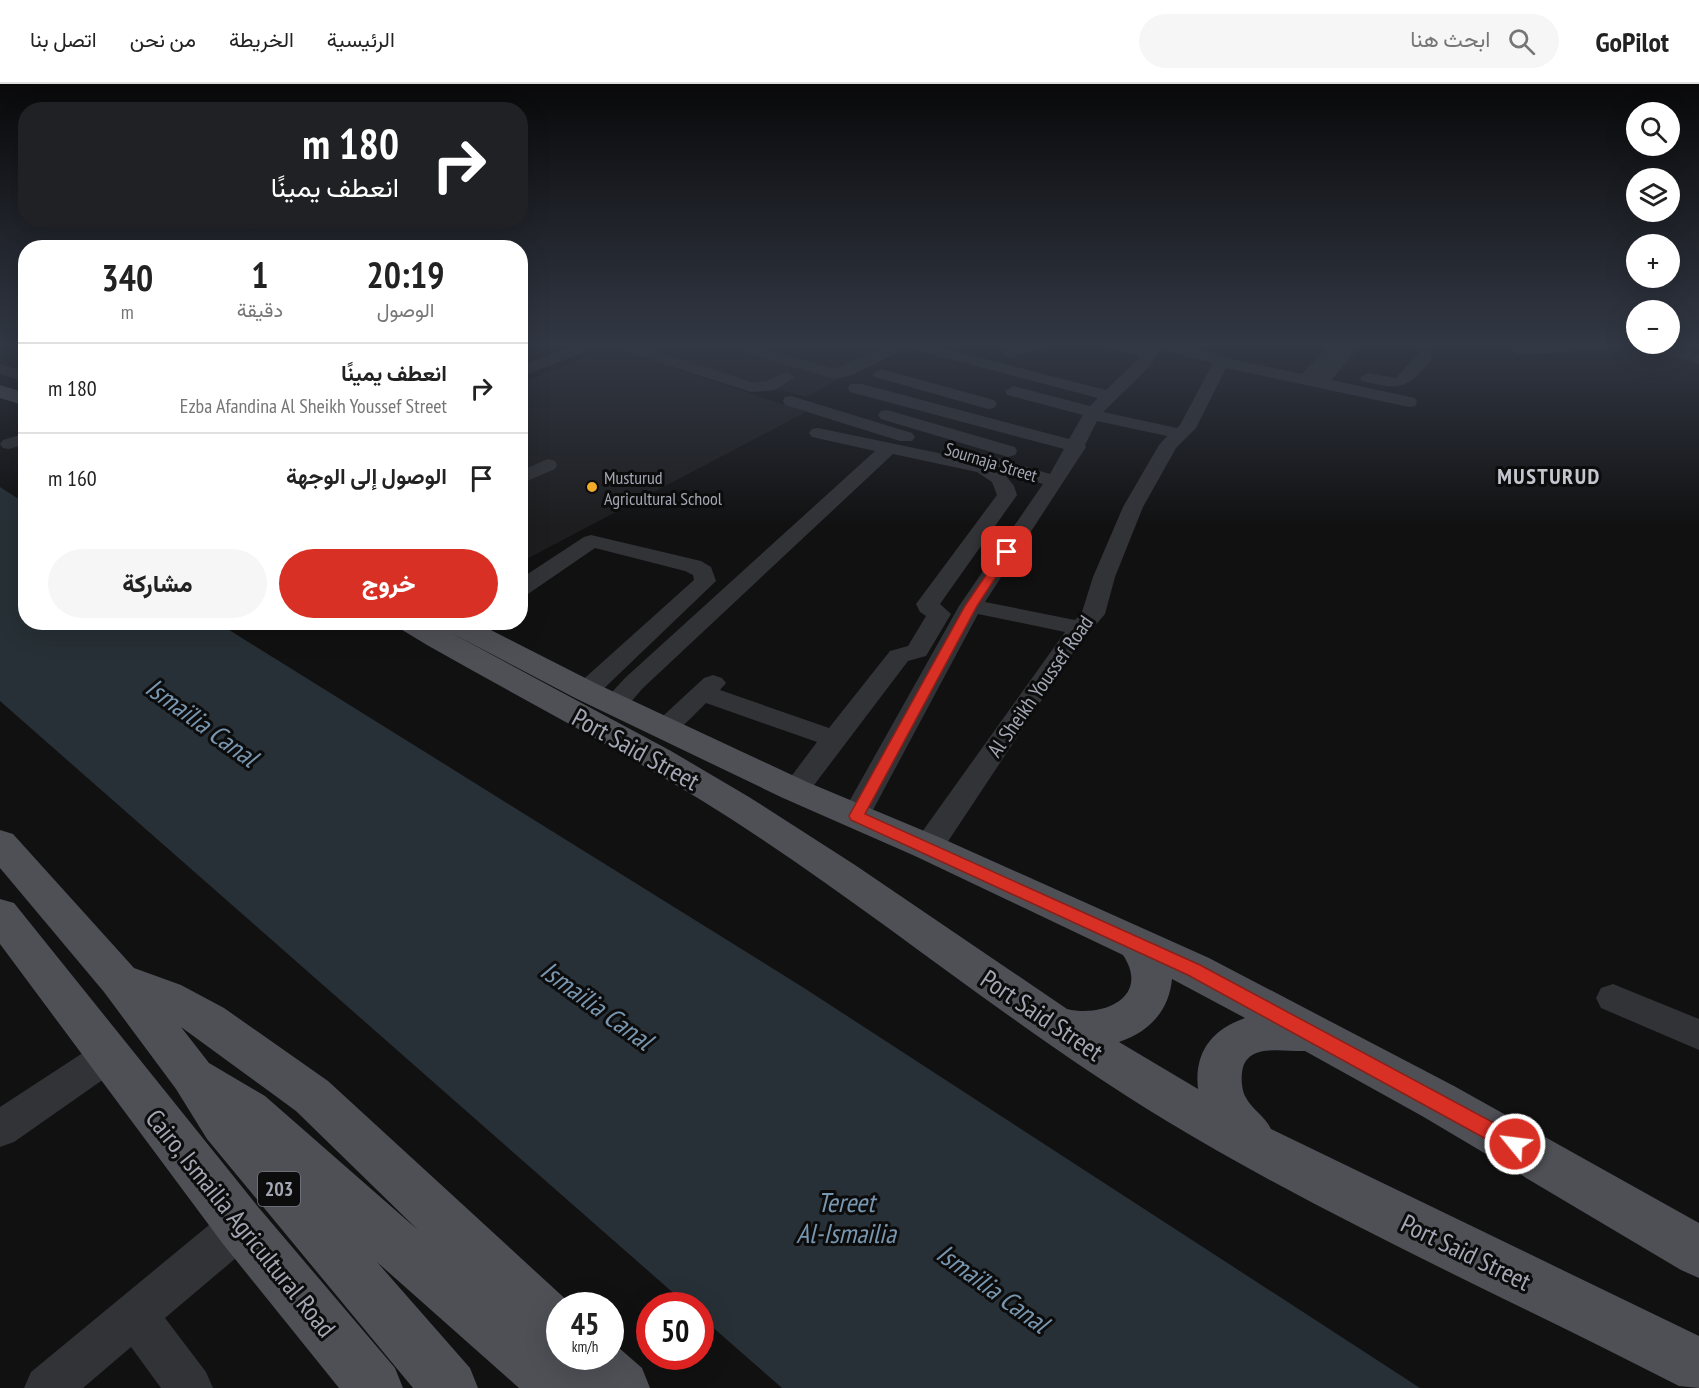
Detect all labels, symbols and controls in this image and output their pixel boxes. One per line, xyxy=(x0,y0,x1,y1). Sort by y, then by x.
search box xyxy=(1139,14,1559,68)
text: GoPilot xyxy=(1595,23,1669,60)
text: ابحث هنا xyxy=(1410,25,1490,53)
icon: search xyxy=(1505,25,1538,58)
text: اتصل بنا xyxy=(30,26,97,53)
text: من نحن xyxy=(130,26,196,53)
text: الخريطة xyxy=(229,26,294,53)
text: الرئيسية xyxy=(327,26,395,53)
map controls xyxy=(1626,102,1680,354)
button: search xyxy=(1626,102,1680,156)
text: 180 m xyxy=(302,116,399,171)
icon: right xyxy=(420,126,498,204)
button: layers xyxy=(1626,168,1680,222)
text: انعطف يمينًا xyxy=(271,170,399,204)
button: + xyxy=(1626,234,1680,288)
text: 1 xyxy=(251,251,268,298)
text: 20:19 xyxy=(367,251,444,298)
text: 340 xyxy=(102,254,153,301)
text: دقيقة xyxy=(237,297,283,323)
text: الوصول xyxy=(377,297,434,323)
text: m xyxy=(121,299,134,325)
button: − xyxy=(1626,300,1680,354)
text: انعطف يمينًا xyxy=(341,359,447,387)
icon: right xyxy=(465,372,498,405)
text: 180 m xyxy=(48,374,97,402)
text: Ezba Afandina Al Sheikh Youssef Street xyxy=(180,393,447,419)
street label: Sournaja Street xyxy=(942,437,1040,487)
text: الوصول إلى الوجهة xyxy=(286,462,447,490)
icon: arrive xyxy=(465,462,498,495)
district label: MUSTURUD xyxy=(1497,462,1601,490)
text: 160 m xyxy=(48,464,97,492)
place label: Musturud Agricultural School xyxy=(604,466,723,510)
marker: Musturud Agricultural School xyxy=(585,480,599,494)
pin xyxy=(981,526,1032,577)
icon: arrive xyxy=(990,535,1023,568)
button: مشاركة xyxy=(48,549,267,618)
button: خروج xyxy=(279,549,498,618)
street label: Al Sheikh Youssef Road xyxy=(981,610,1099,762)
water label: Ismaïlia Canal xyxy=(139,670,267,776)
street label: Port Said Street xyxy=(567,701,705,797)
water label: Ismaïlia Canal xyxy=(534,953,662,1059)
street label: Port Said Street xyxy=(975,962,1109,1068)
street label: Cairo, Ismailia Agricultural Road xyxy=(139,1102,343,1344)
position arrow xyxy=(1483,1112,1547,1176)
road number: 203 xyxy=(258,1172,300,1206)
water label: Tereet Al-Ismailia xyxy=(796,1185,897,1250)
street label: Port Said Street xyxy=(1396,1206,1536,1298)
water label: Ismaïlia Canal xyxy=(930,1236,1058,1342)
speed limit sign: 50 xyxy=(636,1292,714,1370)
text: 45 xyxy=(571,1304,599,1343)
text: km/h xyxy=(572,1337,598,1356)

